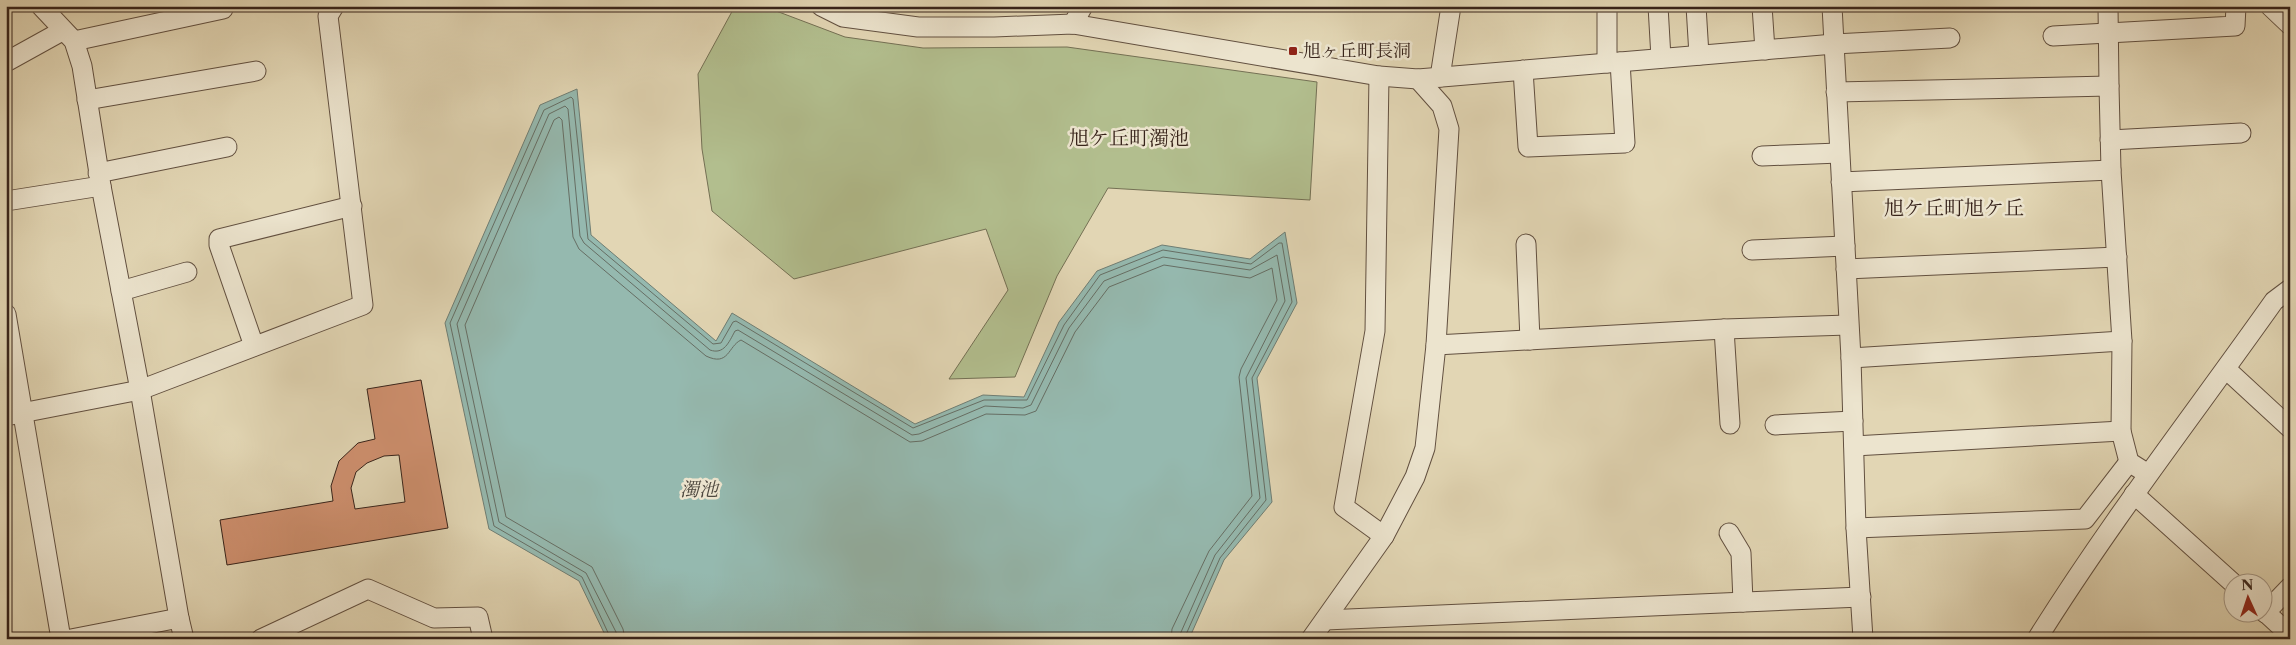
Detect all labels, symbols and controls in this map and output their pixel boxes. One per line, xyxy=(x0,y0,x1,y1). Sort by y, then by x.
place label: 旭ヶ丘町長洞 xyxy=(1303,40,1411,62)
marker: 旭ヶ丘町長洞 xyxy=(1287,45,1299,57)
district label: 旭ケ丘町濁池 xyxy=(1069,126,1189,150)
district label: 旭ケ丘町旭ケ丘 xyxy=(1884,196,2024,220)
water label: 濁池 xyxy=(680,478,720,501)
north arrow xyxy=(2224,572,2274,622)
text: N xyxy=(2241,576,2254,594)

